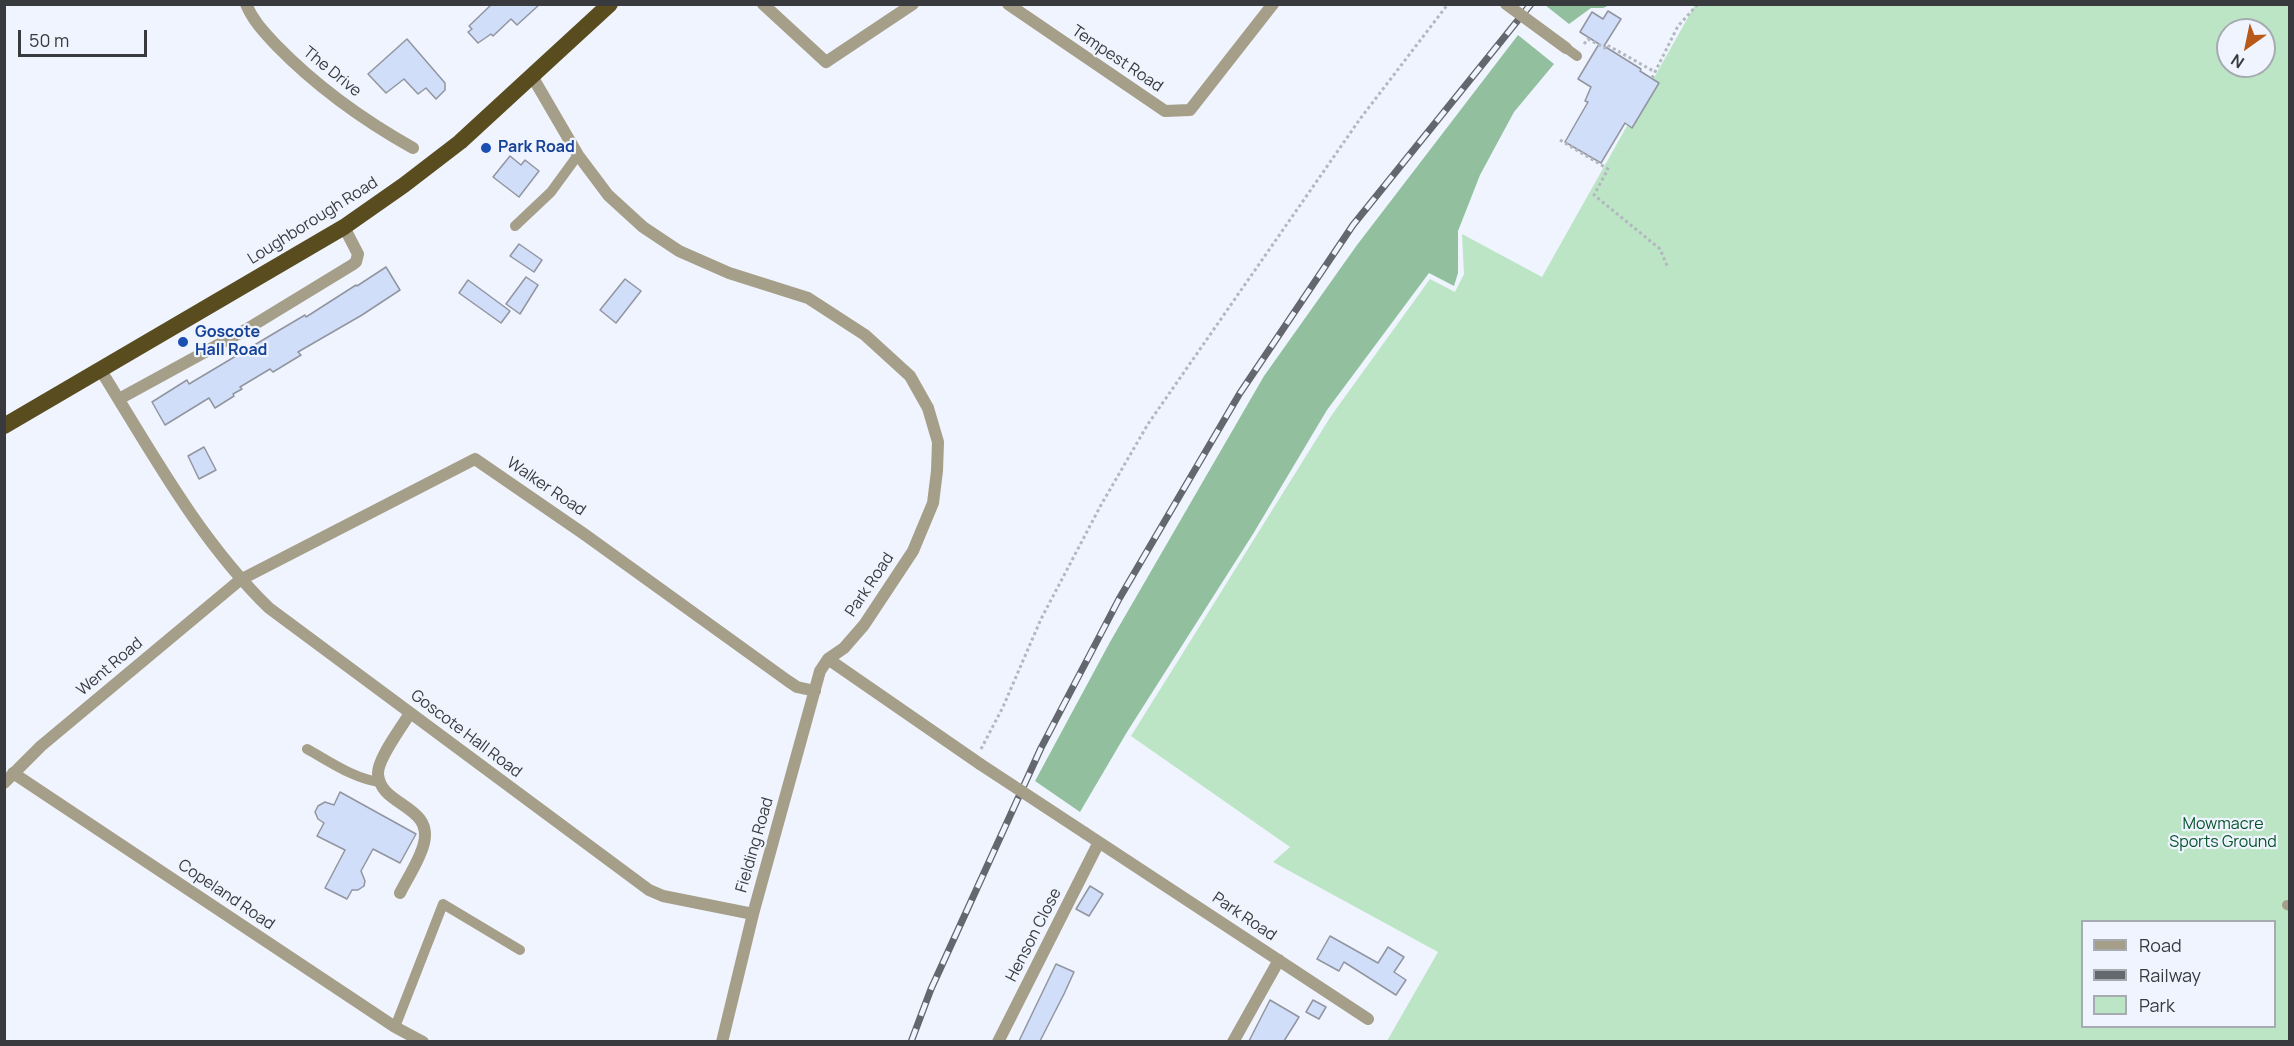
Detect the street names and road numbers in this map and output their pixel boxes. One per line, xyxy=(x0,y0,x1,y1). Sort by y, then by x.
street label: Tempest Road xyxy=(1068,21,1166,97)
street label: The Drive xyxy=(299,43,365,101)
street label: Loughborough Road xyxy=(244,173,382,269)
street label: Walker Road xyxy=(503,454,589,520)
street label: Park Road xyxy=(842,549,898,621)
street label: Went Road xyxy=(73,634,147,700)
street label: Goscote Hall Road xyxy=(407,686,525,782)
street label: Fielding Road xyxy=(732,795,778,895)
street label: Copeland Road xyxy=(174,856,278,934)
street label: Henson Close xyxy=(1002,885,1066,985)
street label: Park Road xyxy=(1208,889,1280,945)

